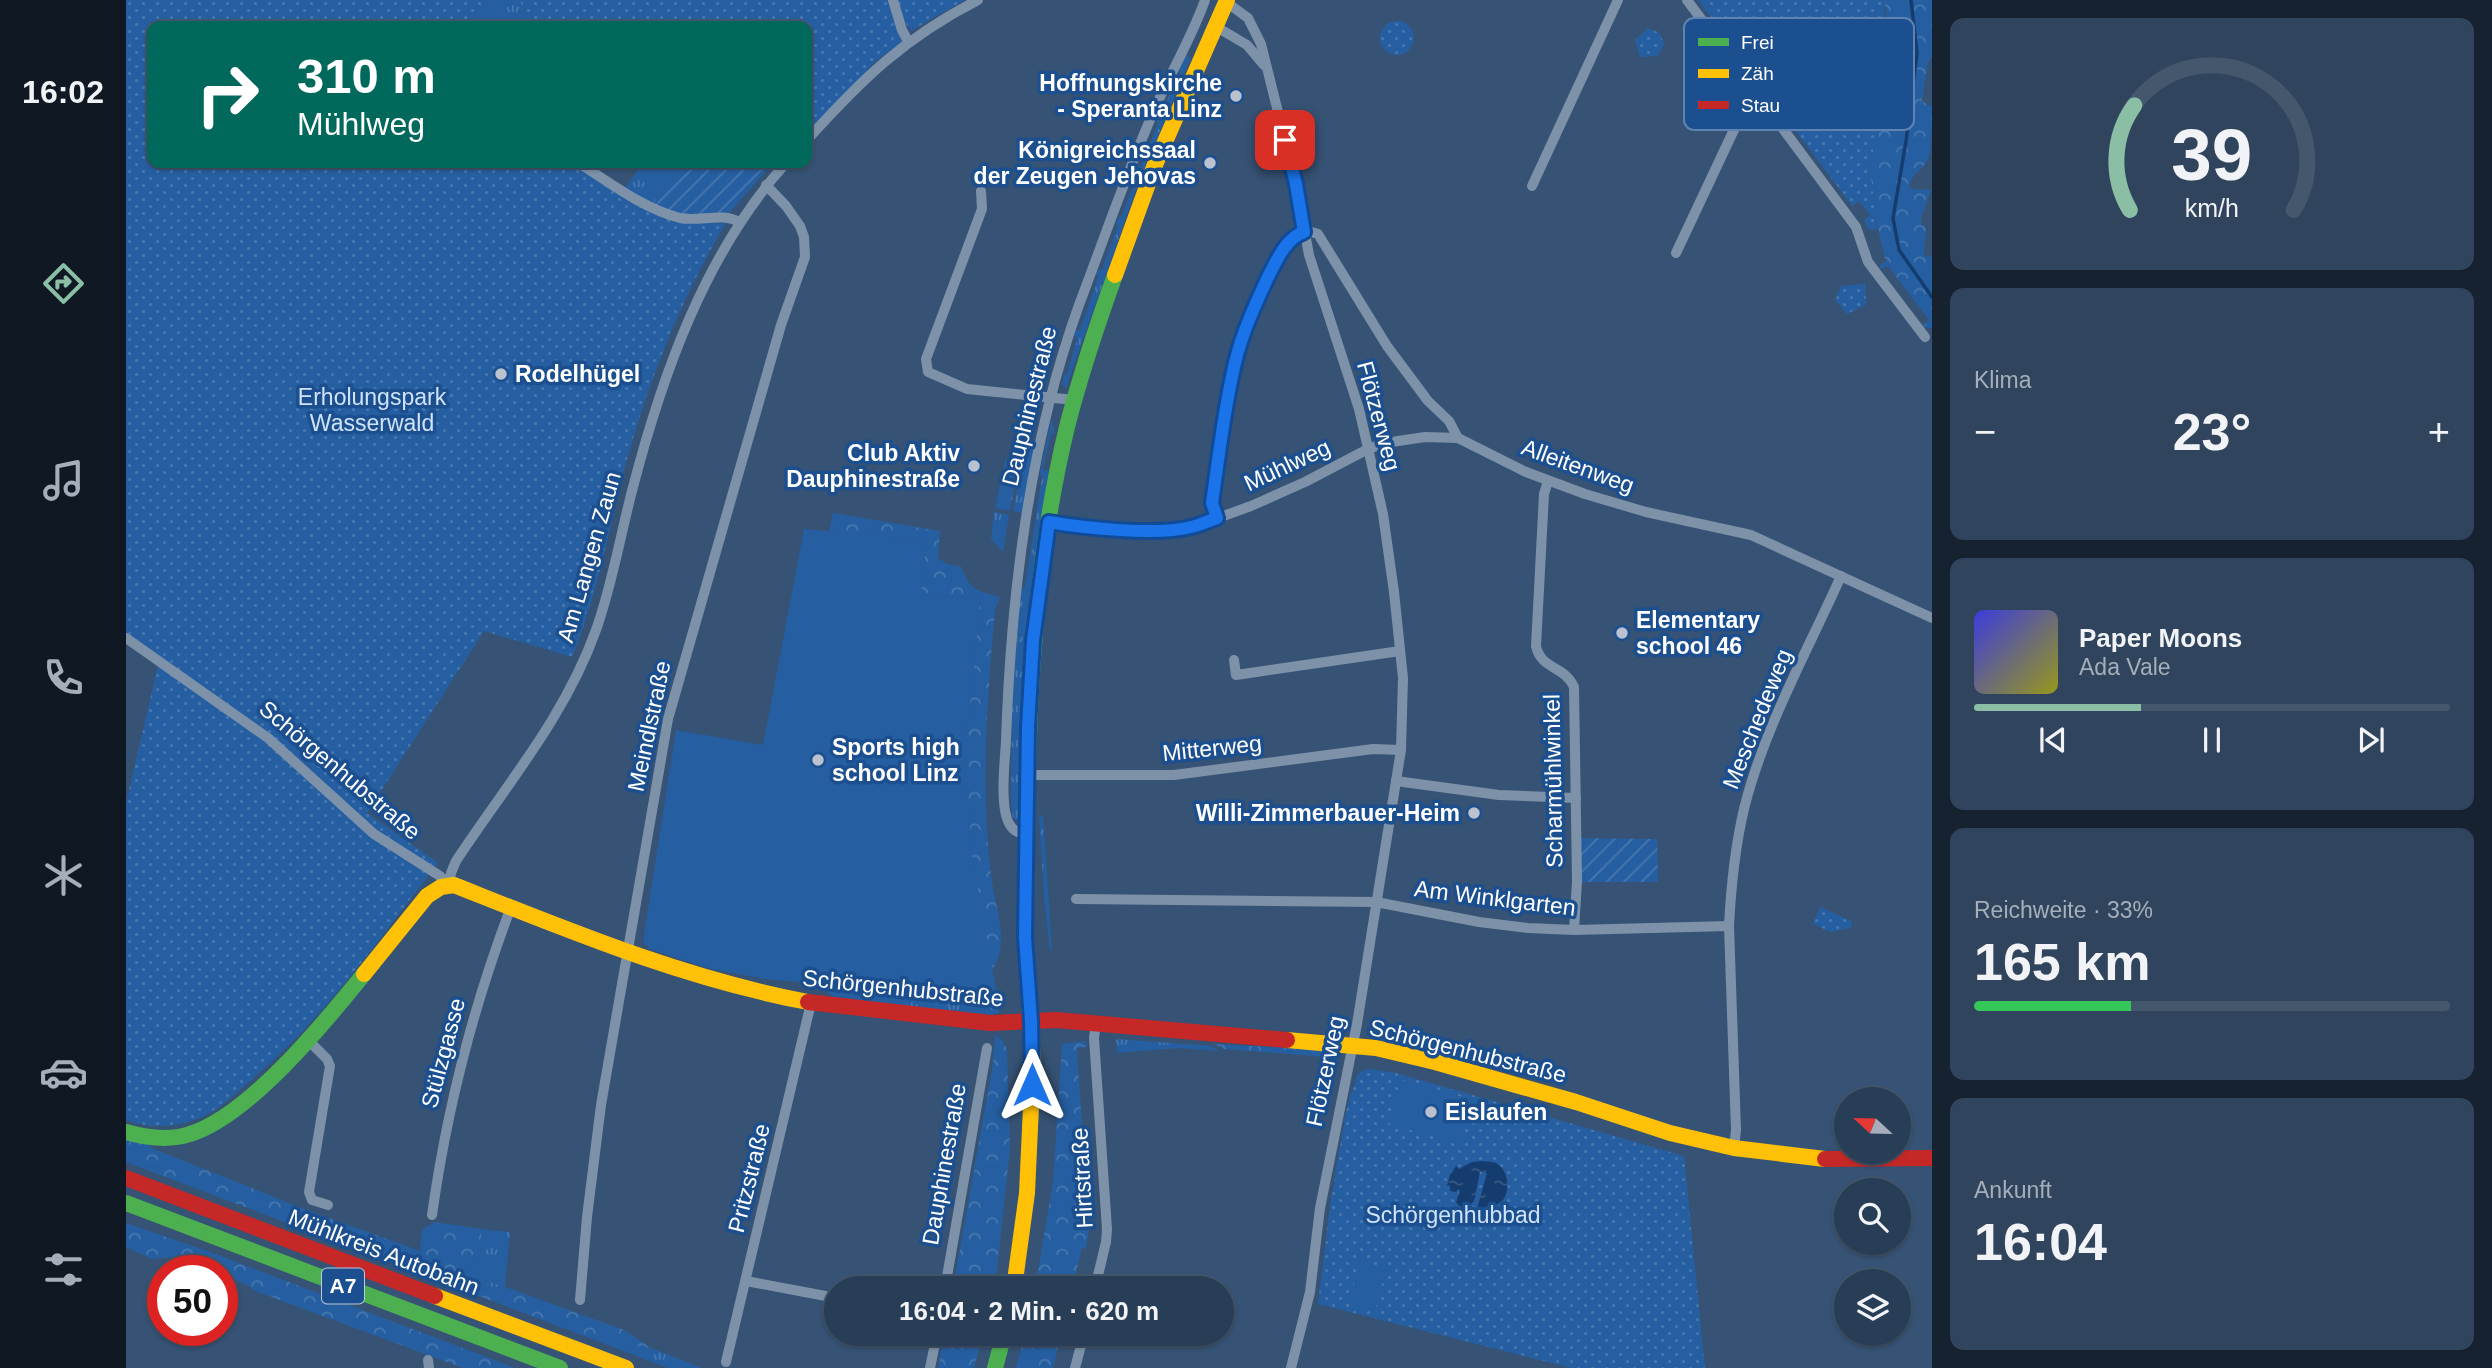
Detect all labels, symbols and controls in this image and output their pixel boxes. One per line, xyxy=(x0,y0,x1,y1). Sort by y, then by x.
legend xyxy=(1684,18,1914,130)
text: Frei xyxy=(1741,32,1774,53)
icon: right xyxy=(182,49,273,140)
text: 310 m xyxy=(297,49,436,103)
text: Zäh xyxy=(1741,63,1774,84)
place label: Hoffnungskirche - Speranta Linz xyxy=(1039,70,1222,122)
text: 16:02 xyxy=(22,74,104,110)
marker: Hoffnungskirche - Speranta Linz xyxy=(1228,88,1244,104)
text: Stau xyxy=(1741,95,1780,116)
text: Mühlweg xyxy=(297,106,425,142)
pin xyxy=(1255,110,1315,170)
text: 39 xyxy=(2172,114,2252,195)
icon: arrive xyxy=(1266,121,1304,159)
place label: Königreichssaal der Zeugen Jehovas xyxy=(974,137,1196,189)
marker: Königreichssaal der Zeugen Jehovas xyxy=(1202,155,1218,171)
text: km/h xyxy=(2185,194,2239,222)
icon: directions xyxy=(39,259,88,308)
street label: Dauphinestraße xyxy=(997,323,1061,489)
street label: Flötzerweg xyxy=(1352,358,1406,474)
place label: Rodelhügel xyxy=(515,361,640,387)
marker: Rodelhügel xyxy=(493,366,509,382)
text: Klima xyxy=(1974,367,2032,393)
park label: Erholungspark Wasserwald xyxy=(298,384,447,436)
text: 23° xyxy=(2173,403,2251,461)
text: − xyxy=(1974,411,1996,453)
text: + xyxy=(2428,411,2450,453)
street label: Mühlweg xyxy=(1240,434,1334,496)
street label: Alleitenweg xyxy=(1518,434,1638,498)
place label: Club Aktiv Dauphinestraße xyxy=(786,440,960,492)
icon: music xyxy=(39,456,88,505)
marker: Club Aktiv Dauphinestraße xyxy=(966,458,982,474)
street label: Am Langen Zaun xyxy=(552,469,626,645)
place label: Elementary school 46 xyxy=(1636,607,1760,659)
text: Paper Moons xyxy=(2079,623,2242,653)
marker: Elementary school 46 xyxy=(1614,625,1630,641)
street label: Meschedeweg xyxy=(1717,645,1797,793)
icon: phone xyxy=(39,653,88,702)
text: Ada Vale xyxy=(2079,654,2171,680)
street label: Meindlstraße xyxy=(622,658,676,794)
street label: Scharmühlwinkel xyxy=(1538,694,1568,868)
street label: Schörgenhubstraße xyxy=(254,695,426,845)
icon: previous xyxy=(2034,721,2072,759)
icon: pause xyxy=(2193,721,2231,759)
icon: next xyxy=(2352,721,2390,759)
street label: Mitterweg xyxy=(1161,730,1263,766)
place label: Sports high school Linz xyxy=(832,734,960,786)
marker: Sports high school Linz xyxy=(810,752,826,768)
place label: Willi-Zimmerbauer-Heim xyxy=(1196,800,1460,826)
marker: Willi-Zimmerbauer-Heim xyxy=(1466,805,1482,821)
icon: climate xyxy=(39,851,88,900)
street label: Am Winklgarten xyxy=(1413,875,1577,921)
text: Reichweite · 33% xyxy=(1974,897,2153,923)
text: 165 km xyxy=(1974,933,2150,991)
street label: Schörgenhubstraße xyxy=(801,965,1005,1011)
street label: Stülzgasse xyxy=(416,995,470,1111)
street label: Flötzerweg xyxy=(1301,1013,1349,1129)
street label: Schörgenhubstraße xyxy=(1367,1014,1569,1088)
icon: car xyxy=(39,1048,88,1097)
position arrow xyxy=(995,1048,1069,1122)
street label: Dauphinestraße xyxy=(917,1081,971,1247)
north arrow xyxy=(1834,1087,1911,1164)
map controls xyxy=(1834,1087,1911,1346)
place label: Eislaufen xyxy=(1445,1099,1547,1125)
marker: Eislaufen xyxy=(1423,1104,1439,1120)
street label: Pritzstraße xyxy=(723,1121,775,1235)
street label: Hirtstraße xyxy=(1066,1127,1098,1229)
text: Ankunft xyxy=(1974,1177,2052,1203)
button: search xyxy=(1834,1178,1911,1255)
park label: Schörgenhubbad xyxy=(1365,1202,1541,1228)
street label: Mühlkreis Autobahn xyxy=(285,1204,483,1300)
text: 16:04 xyxy=(1974,1213,2107,1271)
icon: filters xyxy=(39,1245,88,1294)
speed limit sign: 50 xyxy=(147,1255,238,1346)
road number: A7 xyxy=(322,1268,364,1304)
button: layers xyxy=(1834,1269,1911,1346)
text: 16:04 · 2 Min. · 620 m xyxy=(899,1296,1159,1326)

